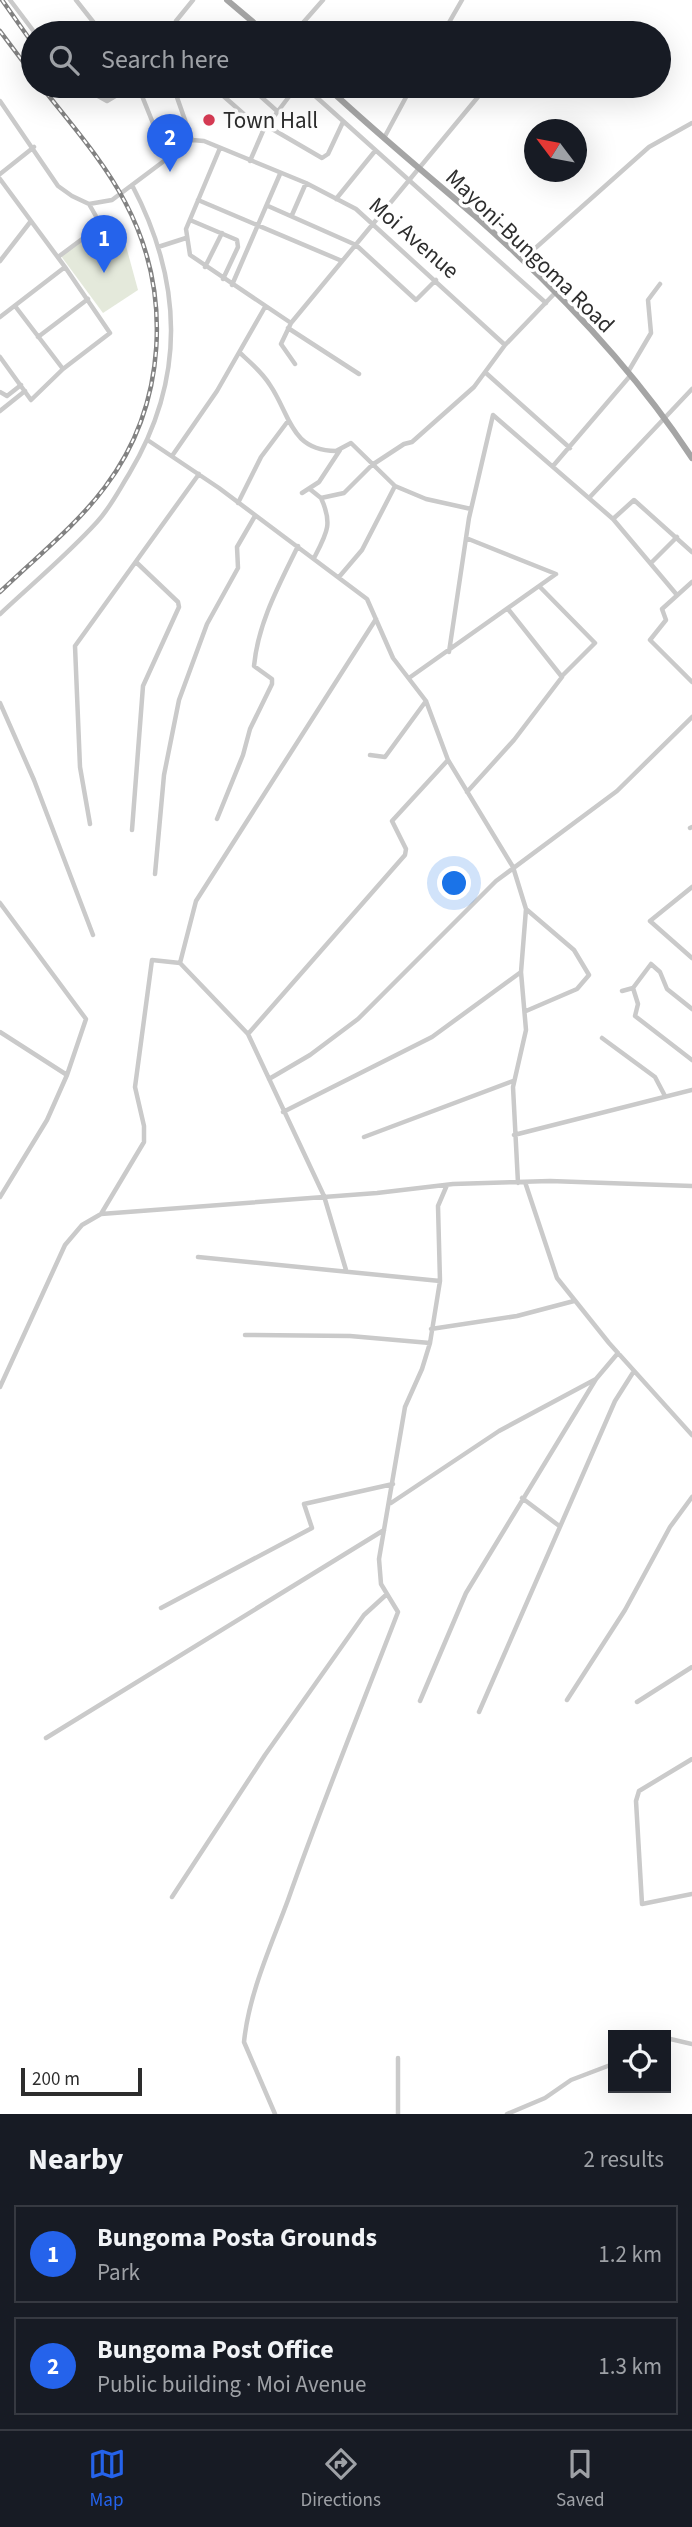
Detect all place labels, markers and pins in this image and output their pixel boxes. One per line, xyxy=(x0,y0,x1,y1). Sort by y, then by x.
place label: Town Hall xyxy=(223,104,318,137)
marker: Town Hall xyxy=(201,112,217,128)
pin: 2 xyxy=(147,114,193,172)
pin: 1 xyxy=(81,215,127,273)

